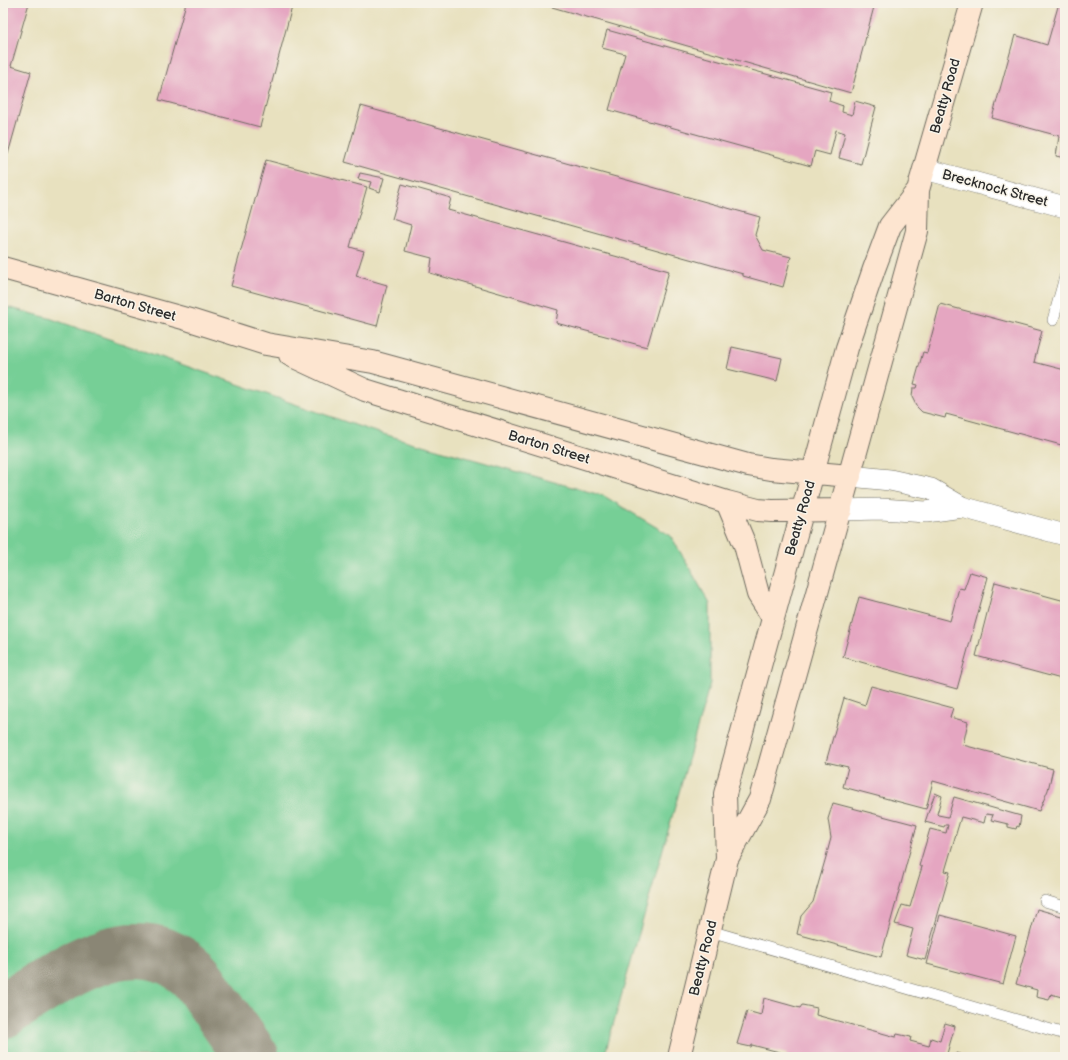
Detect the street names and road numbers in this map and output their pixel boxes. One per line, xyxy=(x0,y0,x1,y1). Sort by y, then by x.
street label: Beatty Road xyxy=(926,56,964,136)
street label: Brecknock Street xyxy=(940,166,1051,211)
street label: Barton Street xyxy=(92,285,179,325)
street label: Barton Street xyxy=(506,427,593,468)
street label: Beatty Road xyxy=(781,478,819,558)
street label: Beatty Road xyxy=(685,918,721,998)

